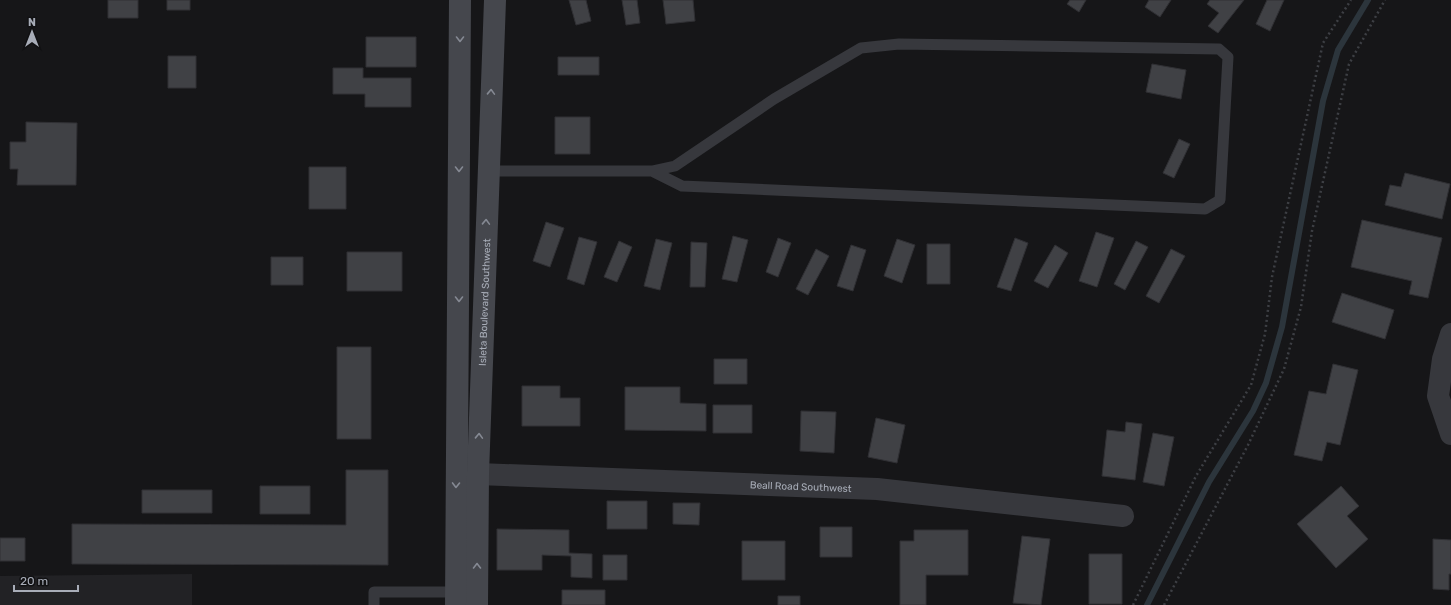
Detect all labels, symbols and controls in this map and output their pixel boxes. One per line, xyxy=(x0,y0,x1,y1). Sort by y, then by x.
north arrow xyxy=(12,12,52,52)
text: N xyxy=(28,16,36,29)
one-way arrow xyxy=(456,36,464,42)
one-way arrow xyxy=(487,89,496,95)
one-way arrow xyxy=(455,166,464,172)
one-way arrow xyxy=(482,219,490,225)
street label: Isleta Boulevard Southwest xyxy=(477,238,493,366)
one-way arrow xyxy=(455,296,463,302)
one-way arrow xyxy=(475,433,483,439)
street label: Beall Road Southwest xyxy=(750,479,852,495)
one-way arrow xyxy=(452,482,461,488)
one-way arrow xyxy=(473,563,482,569)
scale bar xyxy=(14,567,78,593)
text: 20 m xyxy=(20,574,48,588)

